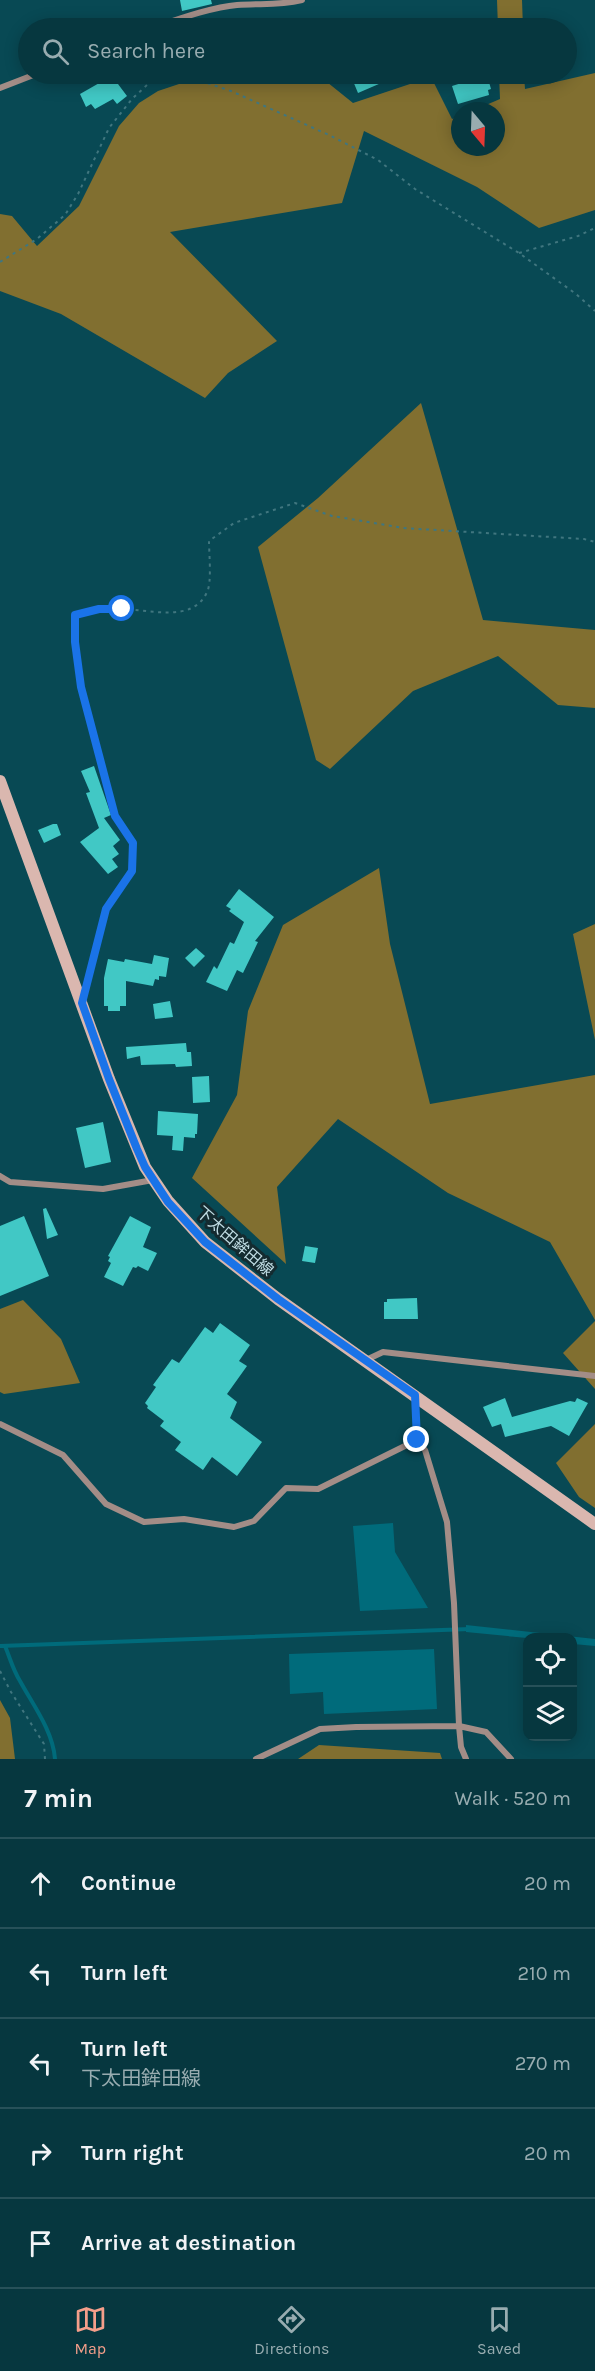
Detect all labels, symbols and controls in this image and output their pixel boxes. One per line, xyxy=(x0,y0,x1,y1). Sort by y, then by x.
search box xyxy=(18,18,577,84)
icon: search xyxy=(39,35,72,68)
text: Search here xyxy=(87,38,205,64)
north arrow xyxy=(451,102,505,156)
route start xyxy=(108,595,134,621)
street label: 下太田鉾田線 xyxy=(193,1202,277,1280)
route end xyxy=(403,1426,429,1452)
map controls xyxy=(523,1633,577,1741)
button: locate xyxy=(523,1633,577,1687)
button: layers xyxy=(523,1687,577,1741)
text: 7 min xyxy=(24,1783,93,1814)
text: Walk · 520 m xyxy=(455,1787,571,1810)
icon: ahead xyxy=(24,1867,57,1900)
text: Continue xyxy=(81,1870,176,1896)
text: 20 m xyxy=(524,1872,571,1895)
icon: left xyxy=(24,1957,57,1990)
text: Turn left xyxy=(81,1960,168,1986)
text: 210 m xyxy=(517,1962,571,1985)
text: Turn left xyxy=(81,2036,168,2062)
icon: left xyxy=(24,2047,57,2080)
text: 270 m xyxy=(515,2052,571,2075)
text: 下太田鉾田線 xyxy=(81,2067,201,2090)
icon: right xyxy=(24,2137,57,2170)
text: Turn right xyxy=(81,2140,184,2166)
text: 20 m xyxy=(524,2142,571,2165)
icon: arrive xyxy=(24,2227,57,2260)
text: Arrive at destination xyxy=(81,2230,296,2256)
tab: Map xyxy=(74,2303,107,2358)
tab: Directions xyxy=(254,2303,329,2358)
tab: Saved xyxy=(477,2303,521,2358)

